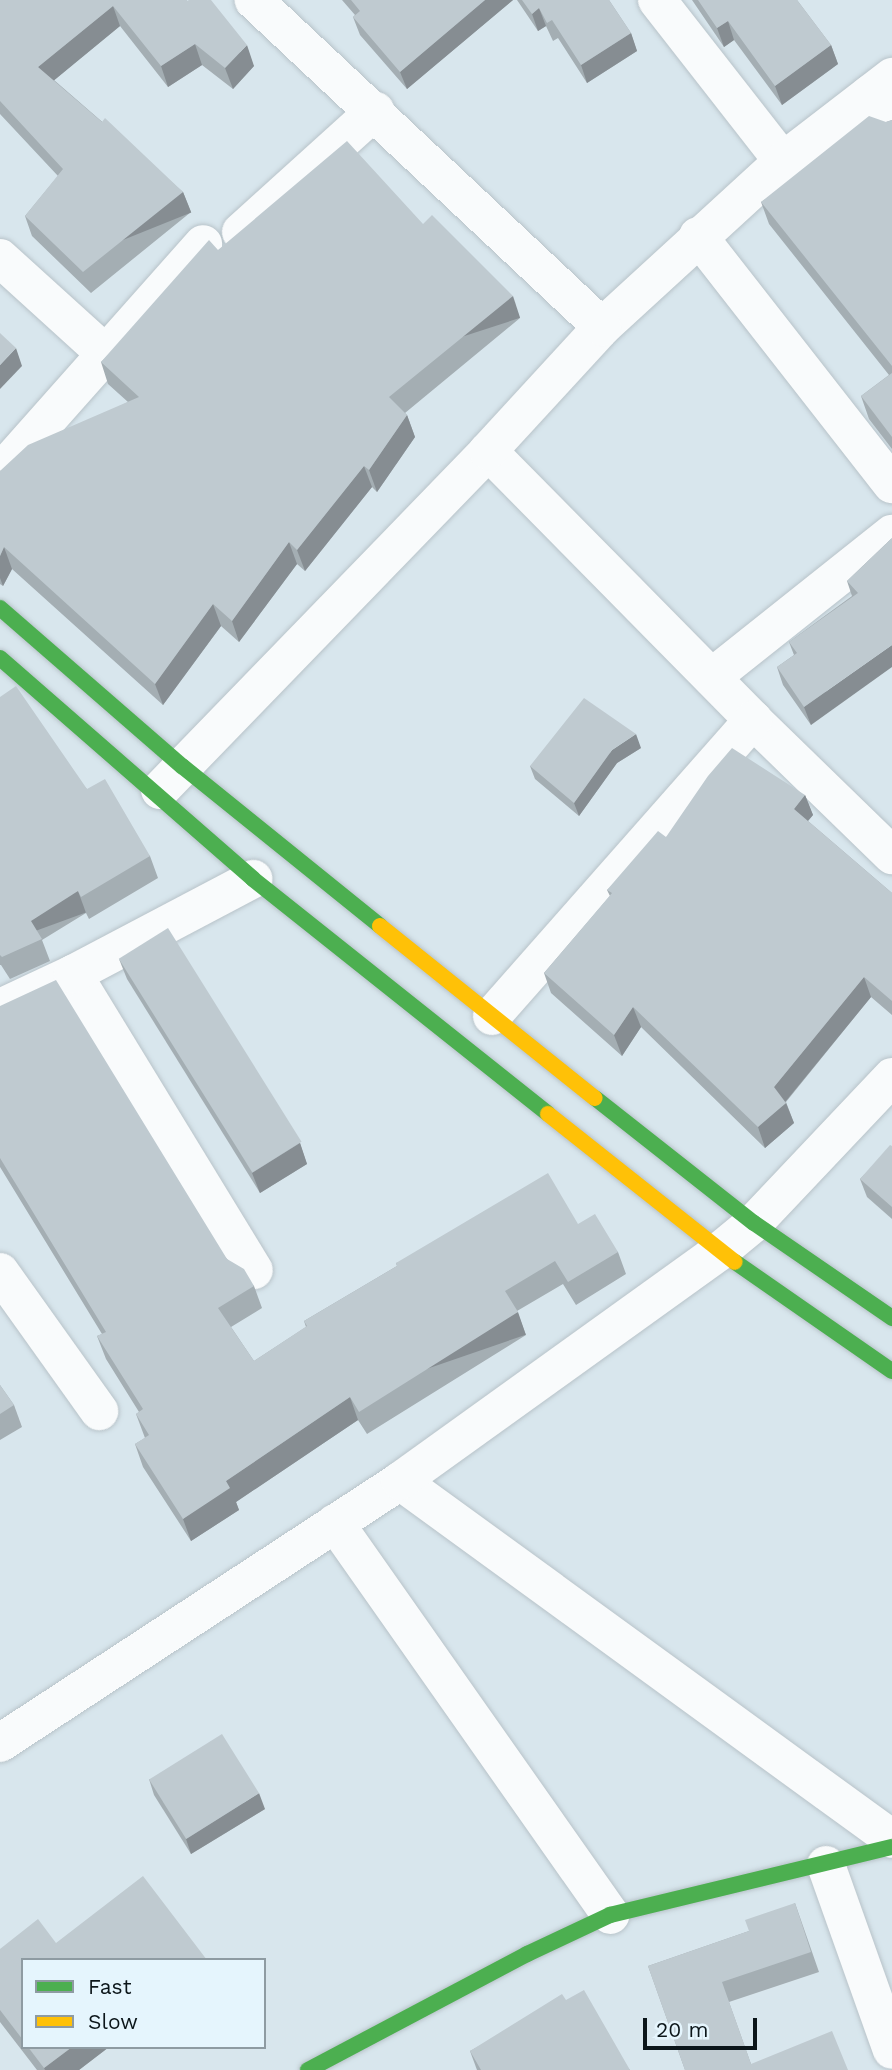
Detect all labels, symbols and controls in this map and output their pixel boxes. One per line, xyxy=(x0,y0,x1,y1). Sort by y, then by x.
legend xyxy=(21,1958,266,2049)
text: Fast xyxy=(88,1974,132,1999)
scale bar xyxy=(647,2004,761,2048)
text: Slow xyxy=(88,2009,138,2034)
text: 20 m xyxy=(656,2017,708,2042)

